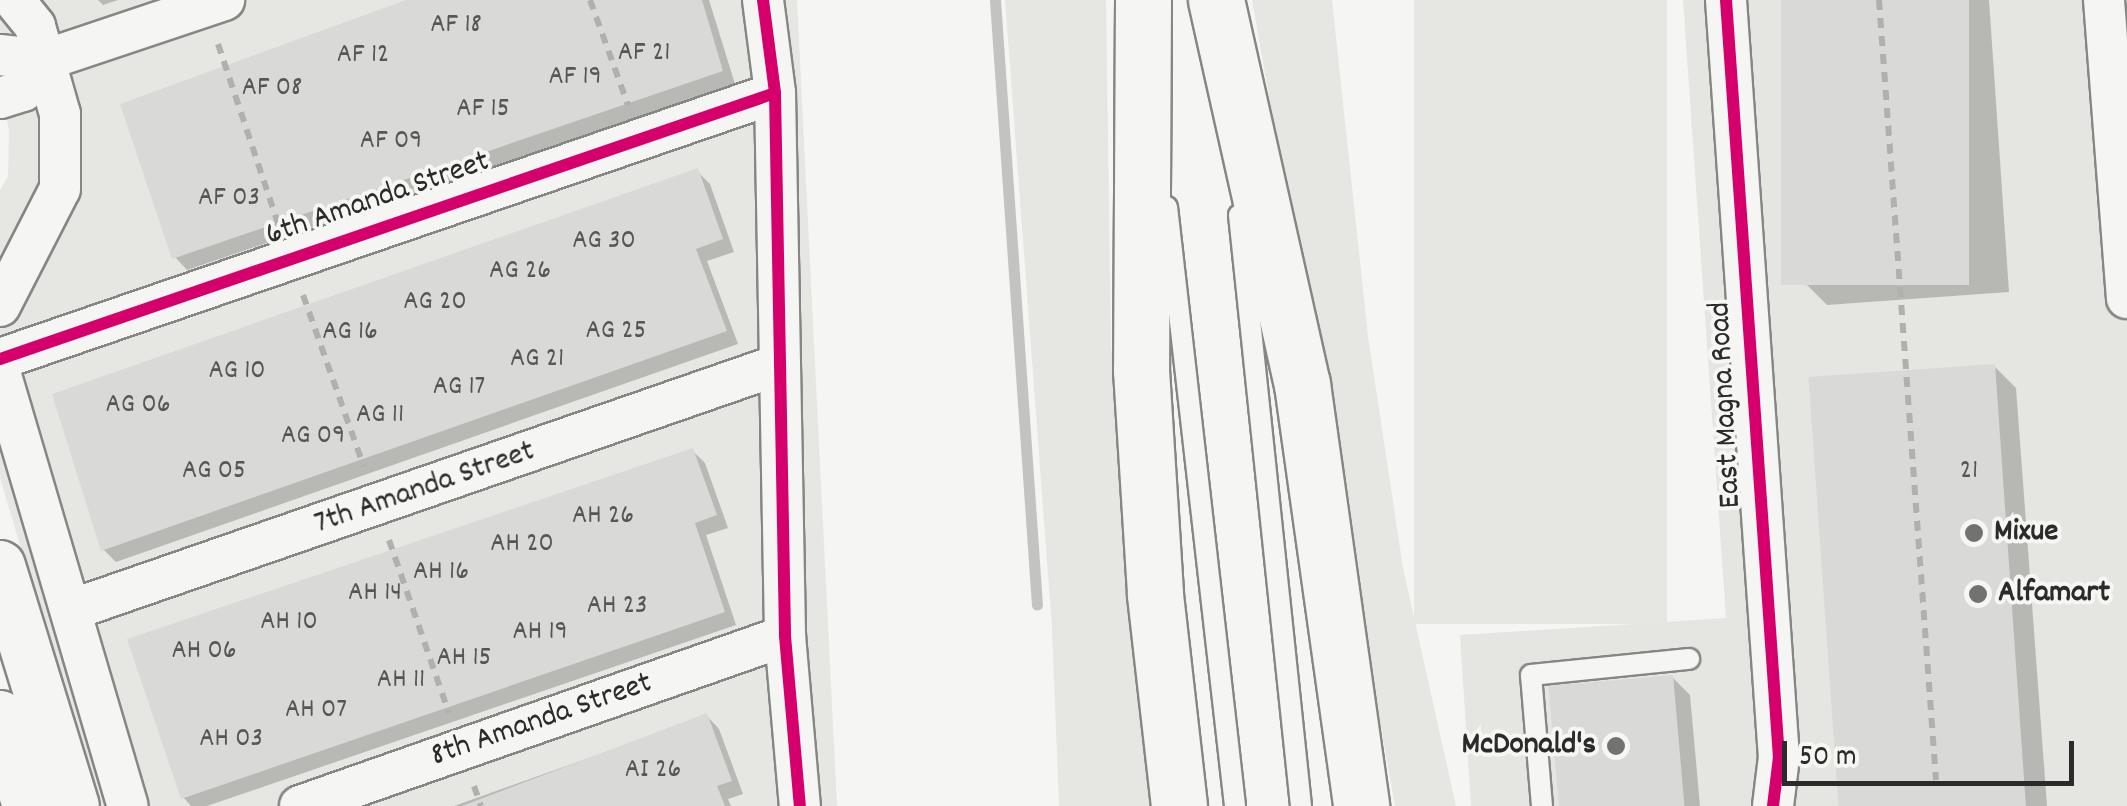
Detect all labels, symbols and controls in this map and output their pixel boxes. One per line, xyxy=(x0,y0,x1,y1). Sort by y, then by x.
house number: AF 18 xyxy=(430,9,482,43)
house number: AF 21 xyxy=(618,37,670,71)
house number: AF 12 xyxy=(337,39,389,73)
house number: AF 19 xyxy=(548,61,602,95)
house number: AF 08 xyxy=(242,72,302,106)
house number: AF 15 xyxy=(456,93,510,127)
house number: AF 09 xyxy=(360,125,422,159)
street label: 6th Amanda Street xyxy=(261,144,495,256)
house number: AF 03 xyxy=(198,182,260,216)
house number: AG 30 xyxy=(572,225,636,259)
house number: AG 26 xyxy=(489,255,551,289)
house number: AG 20 xyxy=(403,286,467,320)
street label: East Magna Road xyxy=(1702,301,1752,509)
house number: AG 25 xyxy=(585,315,647,349)
house number: AG 16 xyxy=(322,316,378,350)
house number: AG 21 xyxy=(510,343,564,377)
house number: AG 10 xyxy=(208,355,266,389)
house number: AG 17 xyxy=(433,371,485,405)
house number: AG 06 xyxy=(106,389,170,423)
house number: AG 11 xyxy=(356,399,404,433)
house number: AG 09 xyxy=(281,420,345,454)
street label: 7th Amanda Street xyxy=(310,433,540,545)
house number: AG 05 xyxy=(182,455,246,489)
house number: 21 xyxy=(1960,455,1978,489)
house number: AH 26 xyxy=(572,500,634,534)
place label: Mixue xyxy=(1994,514,2058,552)
marker: Mixue xyxy=(1963,522,1985,544)
house number: AH 20 xyxy=(490,528,554,562)
house number: AH 16 xyxy=(413,556,469,590)
place label: Alfamart xyxy=(1998,575,2110,613)
house number: AH 14 xyxy=(348,577,402,611)
marker: Alfamart xyxy=(1967,583,1989,605)
house number: AH 23 xyxy=(587,590,647,624)
house number: AH 10 xyxy=(260,606,318,640)
house number: AH 19 xyxy=(513,616,567,650)
house number: AH 06 xyxy=(171,635,237,669)
house number: AH 15 xyxy=(436,642,492,676)
house number: AH 11 xyxy=(377,664,425,698)
street label: 8th Amanda Street xyxy=(427,665,657,777)
house number: AH 07 xyxy=(285,694,347,728)
scale bar xyxy=(1787,721,2080,783)
house number: AH 03 xyxy=(199,723,263,757)
place label: McDonald's xyxy=(1461,727,1596,765)
marker: McDonald's xyxy=(1605,735,1627,757)
text: 50 m xyxy=(1799,737,1857,780)
house number: AI 26 xyxy=(625,754,681,788)

